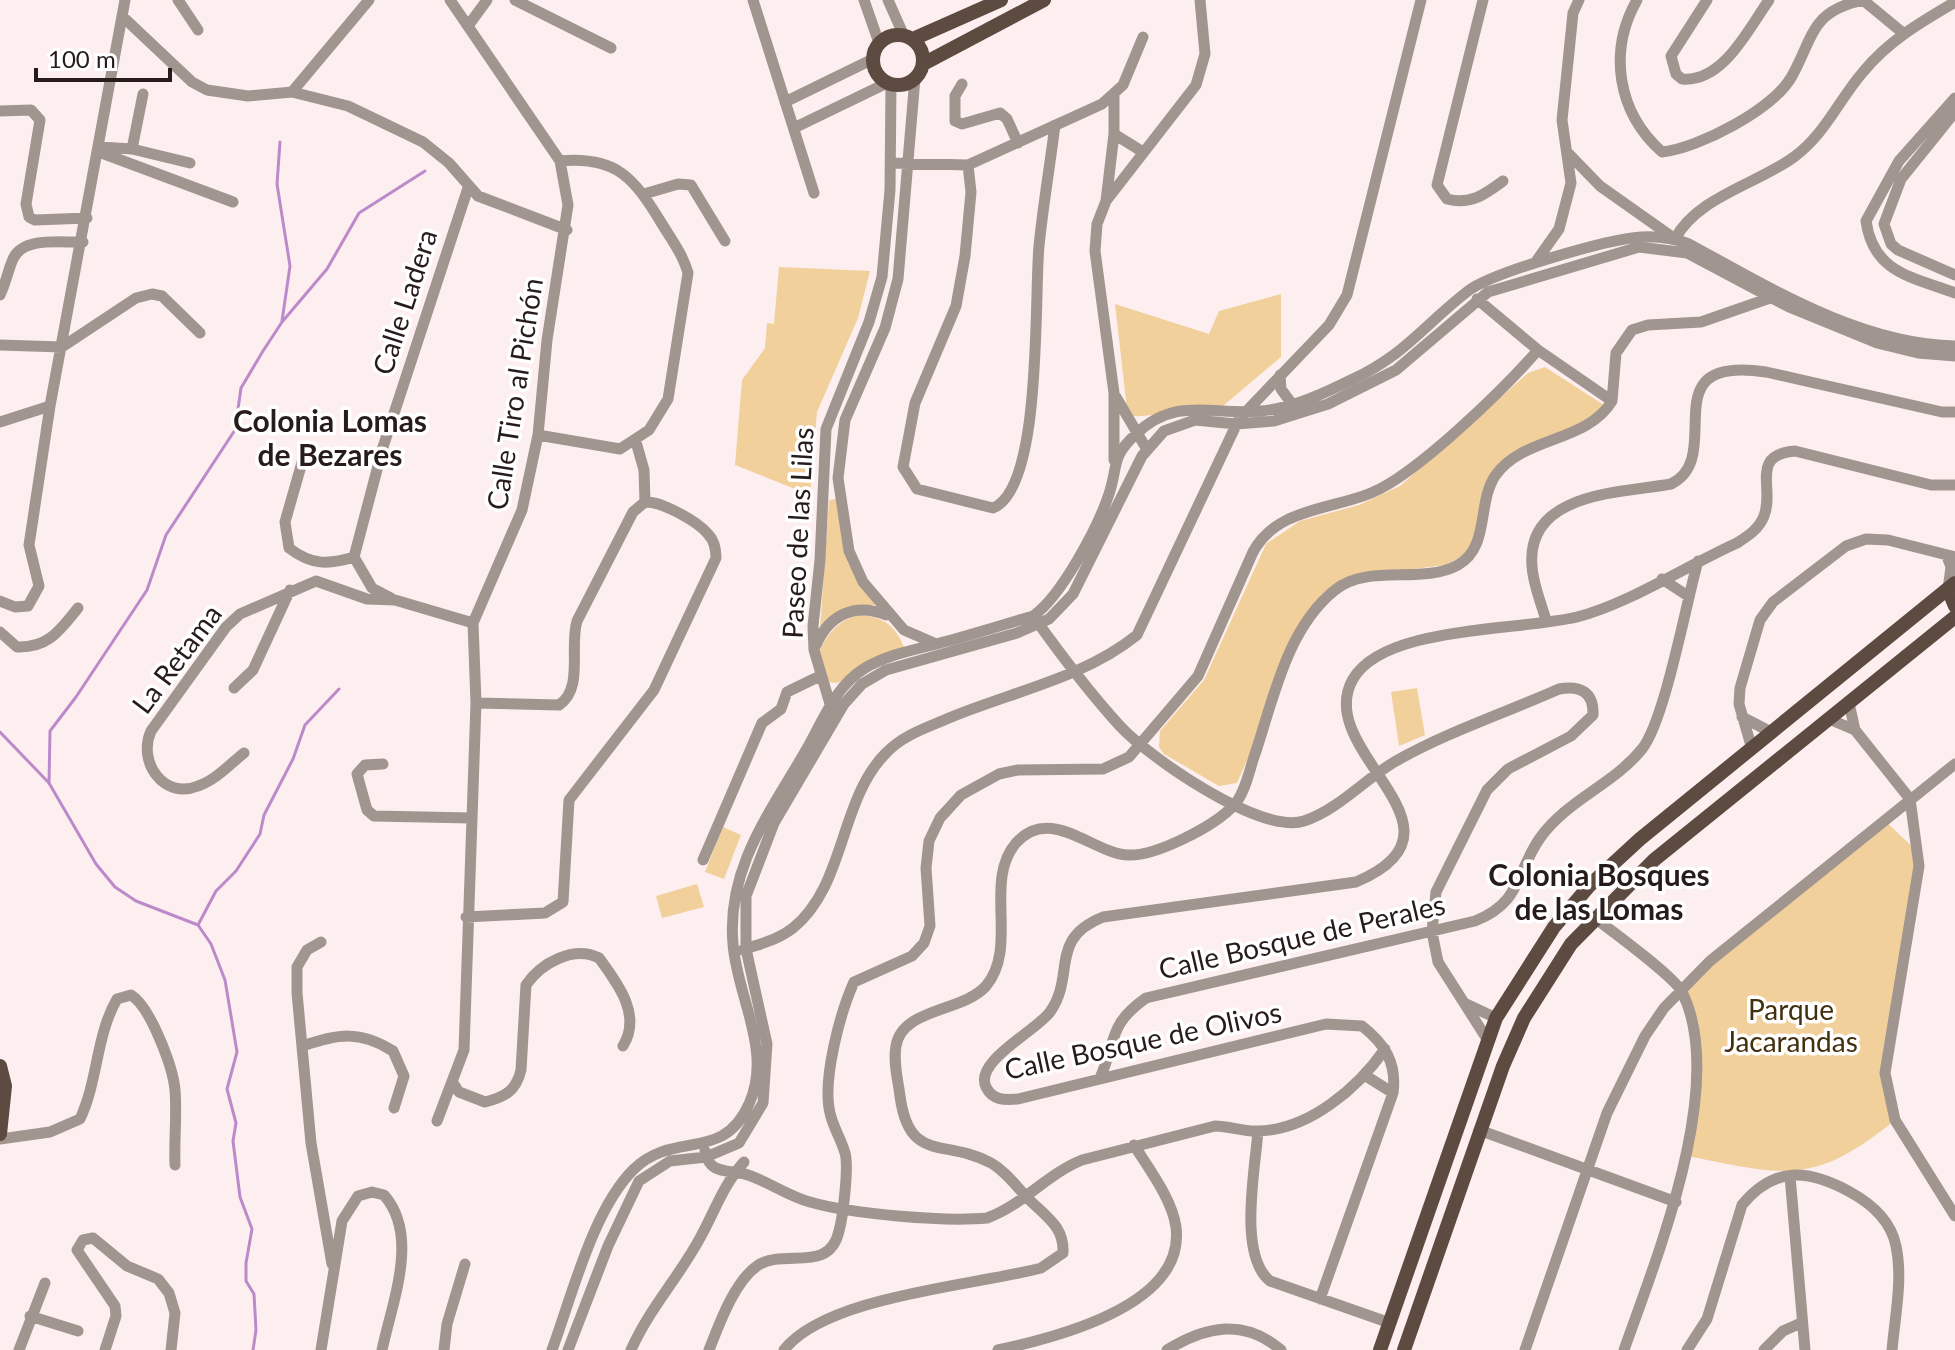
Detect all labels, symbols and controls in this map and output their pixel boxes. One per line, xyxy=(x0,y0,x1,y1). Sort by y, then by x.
scale bar xyxy=(36,32,170,82)
text: 100 m xyxy=(48,44,116,73)
street label: Calle Ladera xyxy=(365,225,443,378)
street label: Calle Tiro al Pichón xyxy=(479,275,549,512)
district label: Colonia Lomas de Bezares xyxy=(233,402,427,472)
street label: Paseo de las Lilas xyxy=(774,426,820,639)
street label: La Retama xyxy=(124,597,228,720)
district label: Colonia Bosques de las Lomas xyxy=(1488,856,1710,926)
street label: Calle Bosque de Perales xyxy=(1155,887,1448,986)
park label: Parque Jacarandas xyxy=(1724,992,1858,1058)
street label: Calle Bosque de Olivos xyxy=(1001,994,1284,1086)

